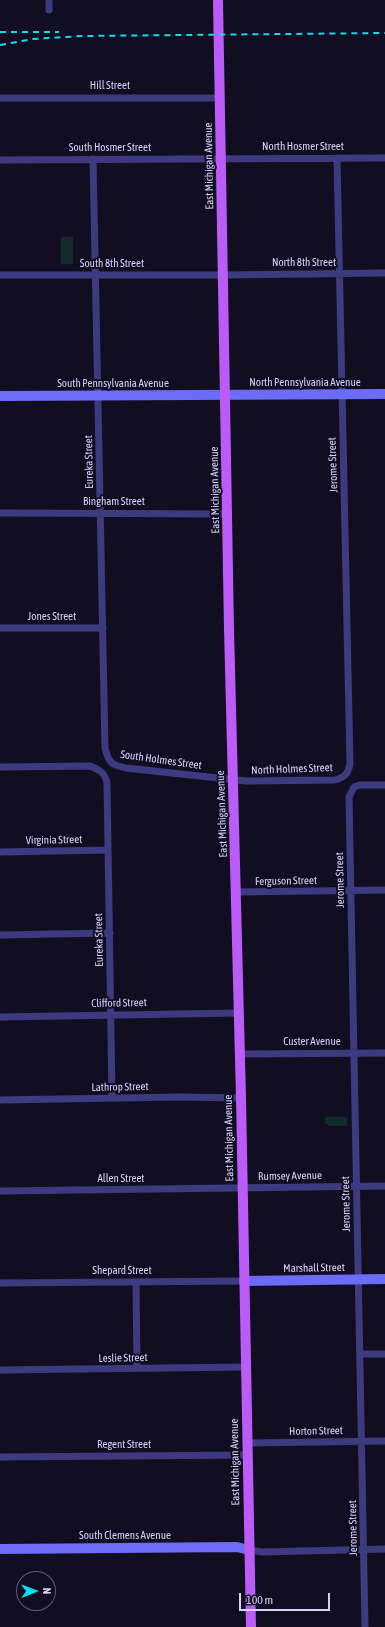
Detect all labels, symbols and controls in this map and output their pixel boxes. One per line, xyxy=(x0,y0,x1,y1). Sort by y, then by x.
street label: Hill Street xyxy=(90,79,130,93)
street label: East Michigan Avenue xyxy=(202,122,216,210)
street label: North Hosmer Street xyxy=(262,140,344,154)
street label: South Hosmer Street xyxy=(69,141,151,155)
street label: North 8th Street xyxy=(272,256,336,270)
street label: South 8th Street xyxy=(80,257,144,271)
street label: North Pennsylvania Avenue xyxy=(249,376,361,390)
street label: South Pennsylvania Avenue xyxy=(57,377,169,391)
street label: Eureka Street xyxy=(82,435,96,489)
street label: Jerome Street xyxy=(325,437,341,493)
street label: East Michigan Avenue xyxy=(208,446,222,534)
street label: Bingham Street xyxy=(83,495,145,509)
street label: Jones Street xyxy=(28,610,76,624)
street label: South Holmes Street xyxy=(119,748,203,772)
street label: North Holmes Street xyxy=(251,761,333,777)
street label: East Michigan Avenue xyxy=(214,770,230,858)
street label: Virginia Street xyxy=(26,833,82,847)
street label: Jerome Street xyxy=(333,852,347,908)
street label: Ferguson Street xyxy=(255,874,317,888)
street label: Eureka Street xyxy=(92,913,106,967)
street label: Clifford Street xyxy=(91,996,147,1010)
street label: Custer Avenue xyxy=(283,1035,341,1049)
street label: Lathrop Street xyxy=(91,1080,149,1094)
street label: East Michigan Avenue xyxy=(222,1094,236,1182)
street label: Rumsey Avenue xyxy=(258,1169,322,1183)
street label: Allen Street xyxy=(97,1172,145,1186)
street label: Jerome Street xyxy=(339,1176,353,1232)
street label: Marshall Street xyxy=(283,1261,345,1275)
street label: Shepard Street xyxy=(92,1264,152,1278)
street label: Leslie Street xyxy=(98,1351,148,1365)
street label: East Michigan Avenue xyxy=(228,1418,242,1506)
street label: Horton Street xyxy=(289,1424,343,1438)
street label: Regent Street xyxy=(97,1438,151,1452)
street label: Jerome Street xyxy=(346,1500,360,1556)
street label: South Clemens Avenue xyxy=(79,1529,171,1543)
north arrow xyxy=(16,1571,56,1611)
scale bar xyxy=(241,1585,332,1611)
text: N xyxy=(41,1587,53,1594)
text: 100 m xyxy=(246,1593,273,1607)

